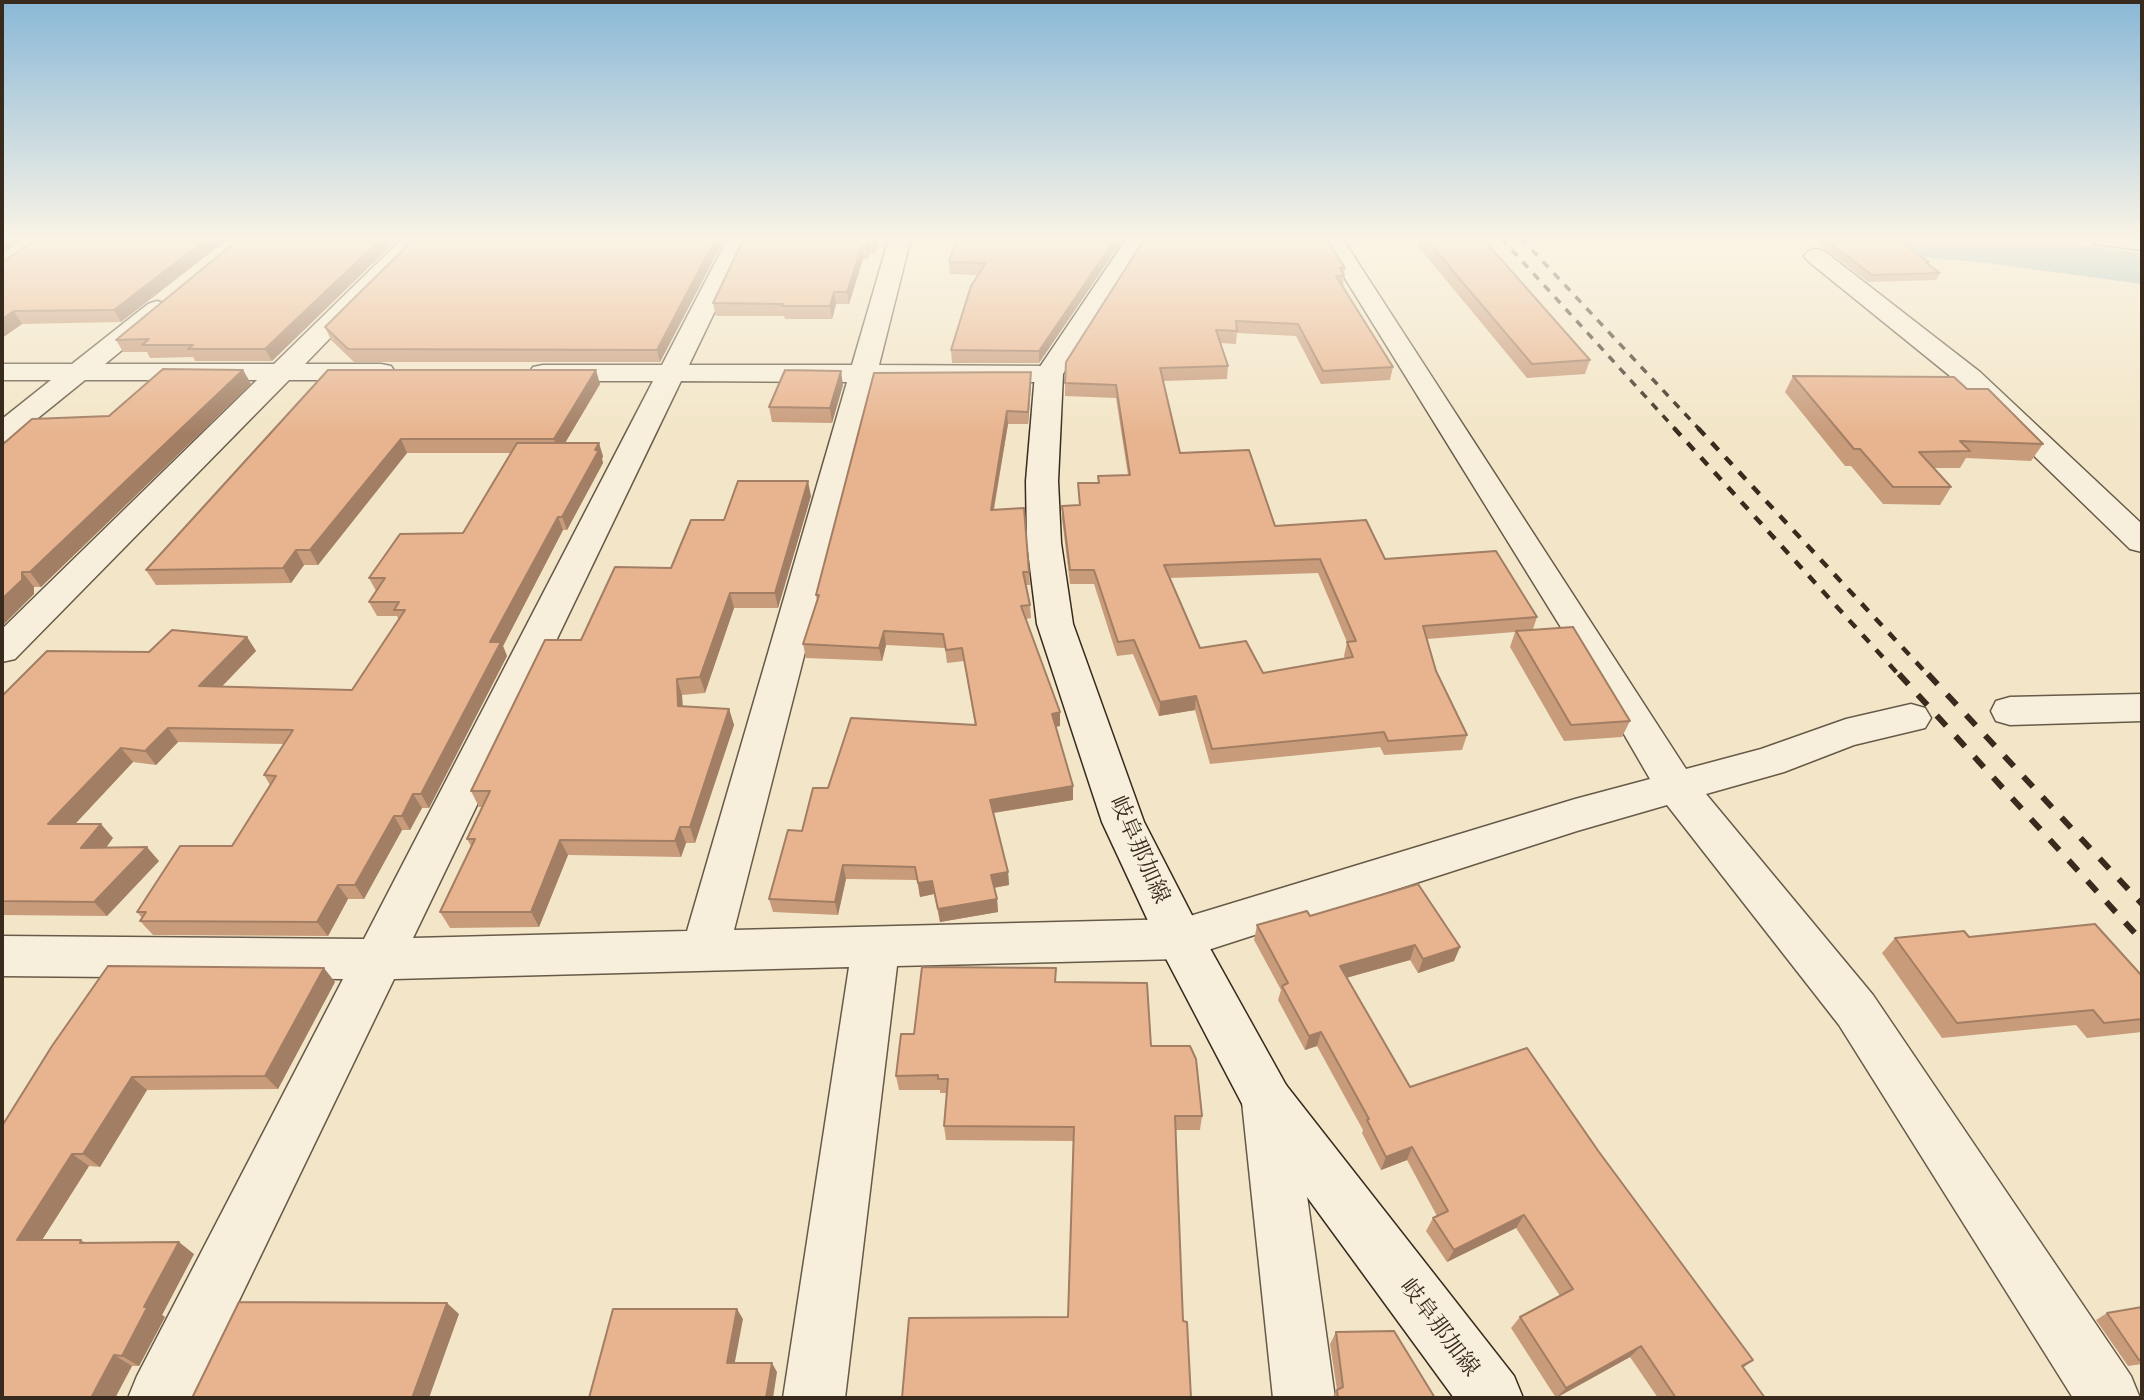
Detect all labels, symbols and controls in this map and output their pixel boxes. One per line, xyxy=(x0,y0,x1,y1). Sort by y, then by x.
street label: 岐阜那加線 xyxy=(1103,792,1175,908)
street label: 岐阜那加線 xyxy=(1393,1274,1485,1382)

